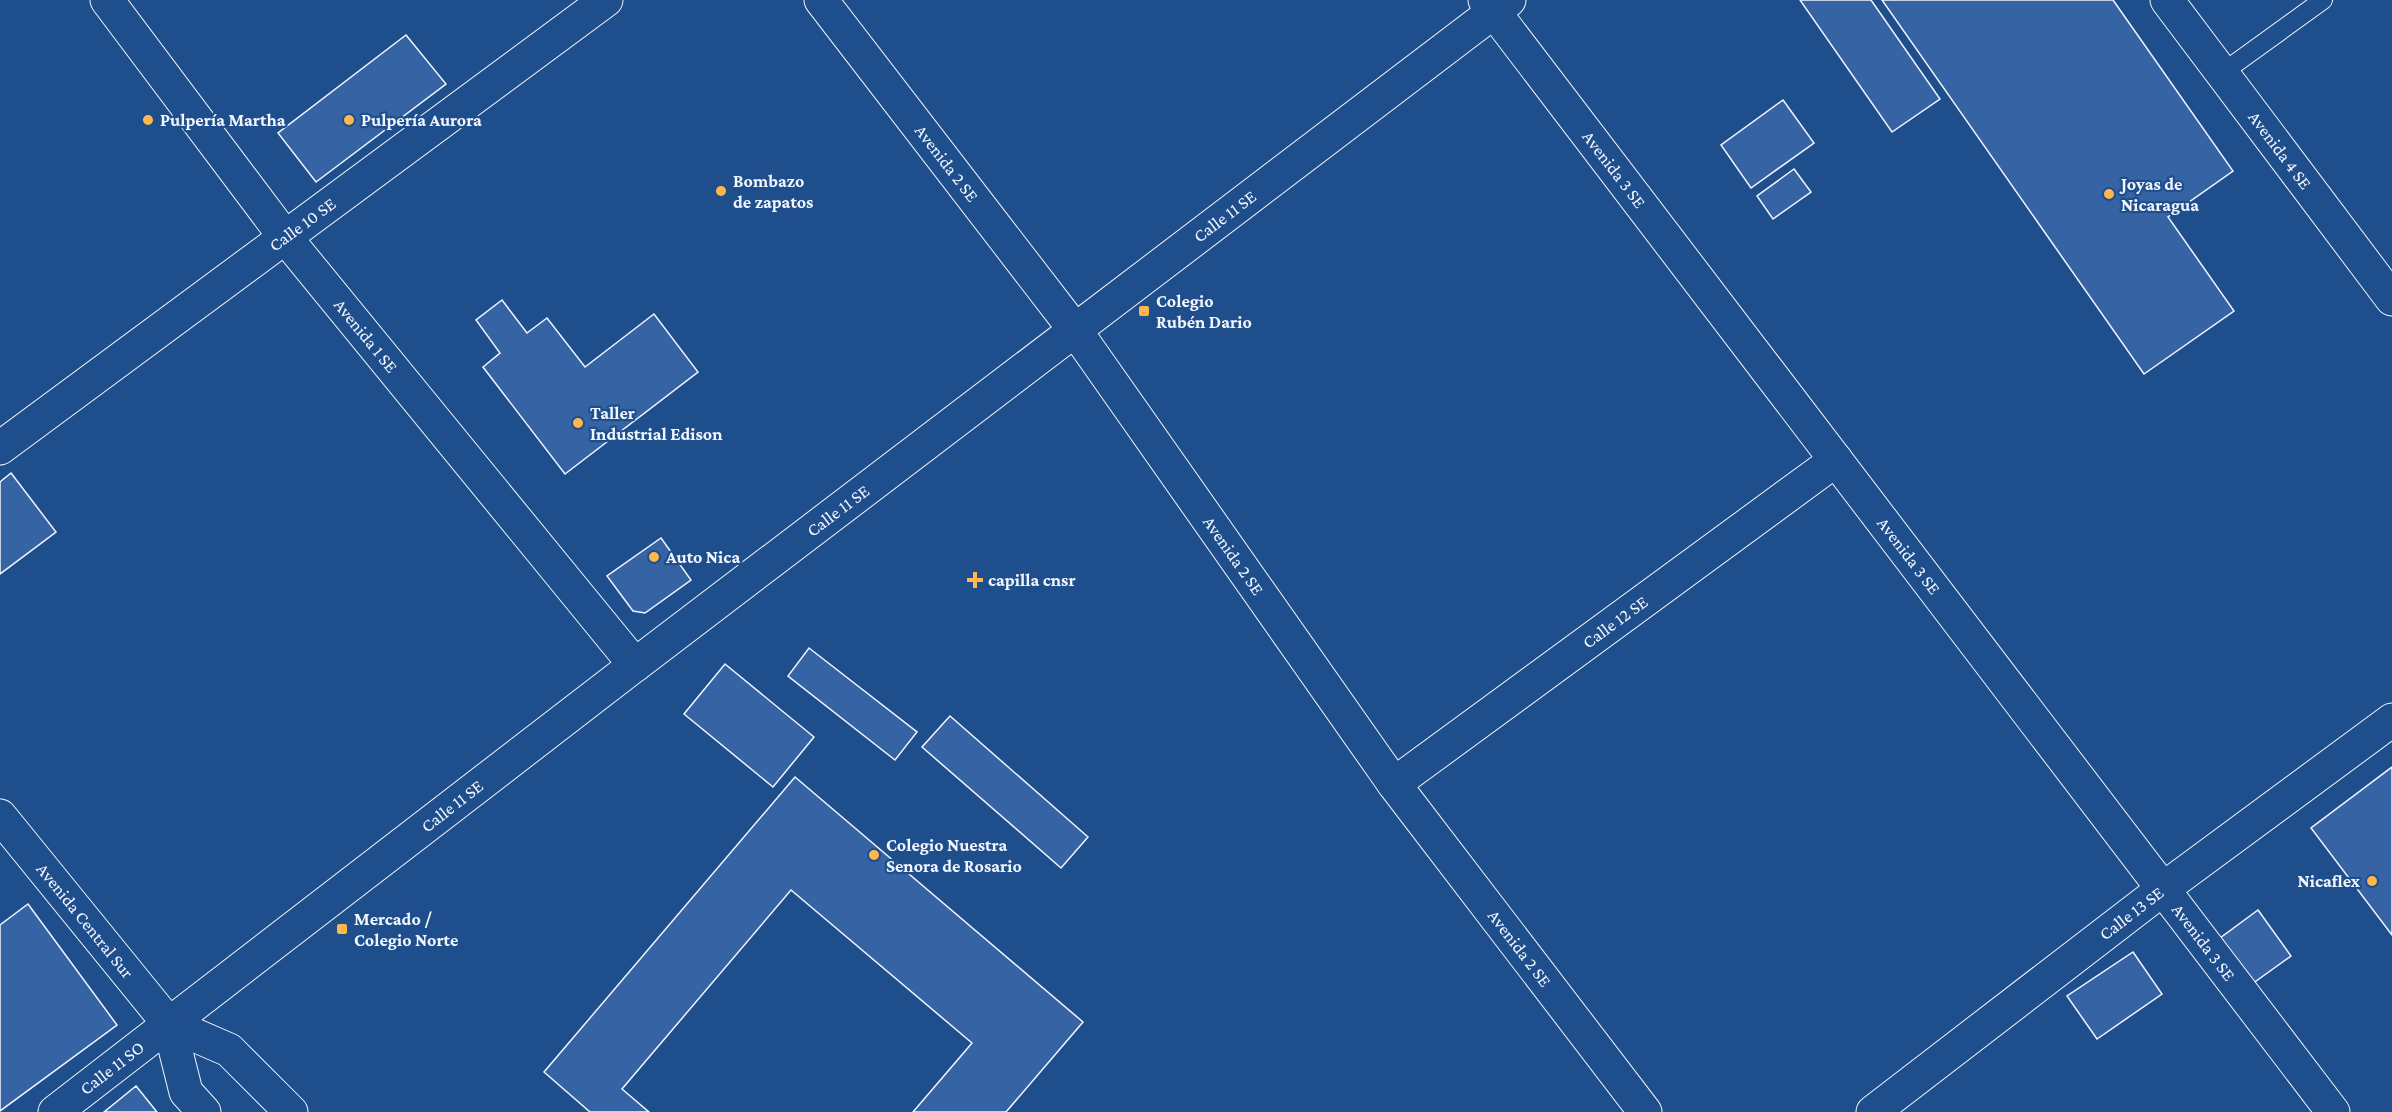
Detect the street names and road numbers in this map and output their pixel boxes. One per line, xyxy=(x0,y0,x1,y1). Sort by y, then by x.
street label: Avenida 4 SE xyxy=(2244,107,2316,193)
street label: Avenida 2 SE xyxy=(911,121,983,206)
street label: Avenida 3 SE xyxy=(1578,127,1650,212)
street label: Calle 11 SE xyxy=(1190,186,1260,246)
street label: Calle 10 SE xyxy=(265,193,340,256)
street label: Avenida 1 SE xyxy=(330,295,402,377)
street label: Calle 11 SE xyxy=(803,480,873,541)
street label: Avenida 2 SE xyxy=(1199,512,1268,599)
street label: Avenida 3 SE xyxy=(1873,513,1945,598)
street label: Calle 12 SE xyxy=(1579,591,1652,652)
street label: Calle 11 SE xyxy=(417,775,487,836)
street label: Avenida Central Sur xyxy=(32,859,138,983)
street label: Calle 13 SE xyxy=(2095,882,2168,944)
street label: Avenida 3 SE xyxy=(2168,900,2239,985)
street label: Avenida 2 SE xyxy=(1484,906,1556,991)
street label: Calle 11 SO xyxy=(76,1037,148,1099)

